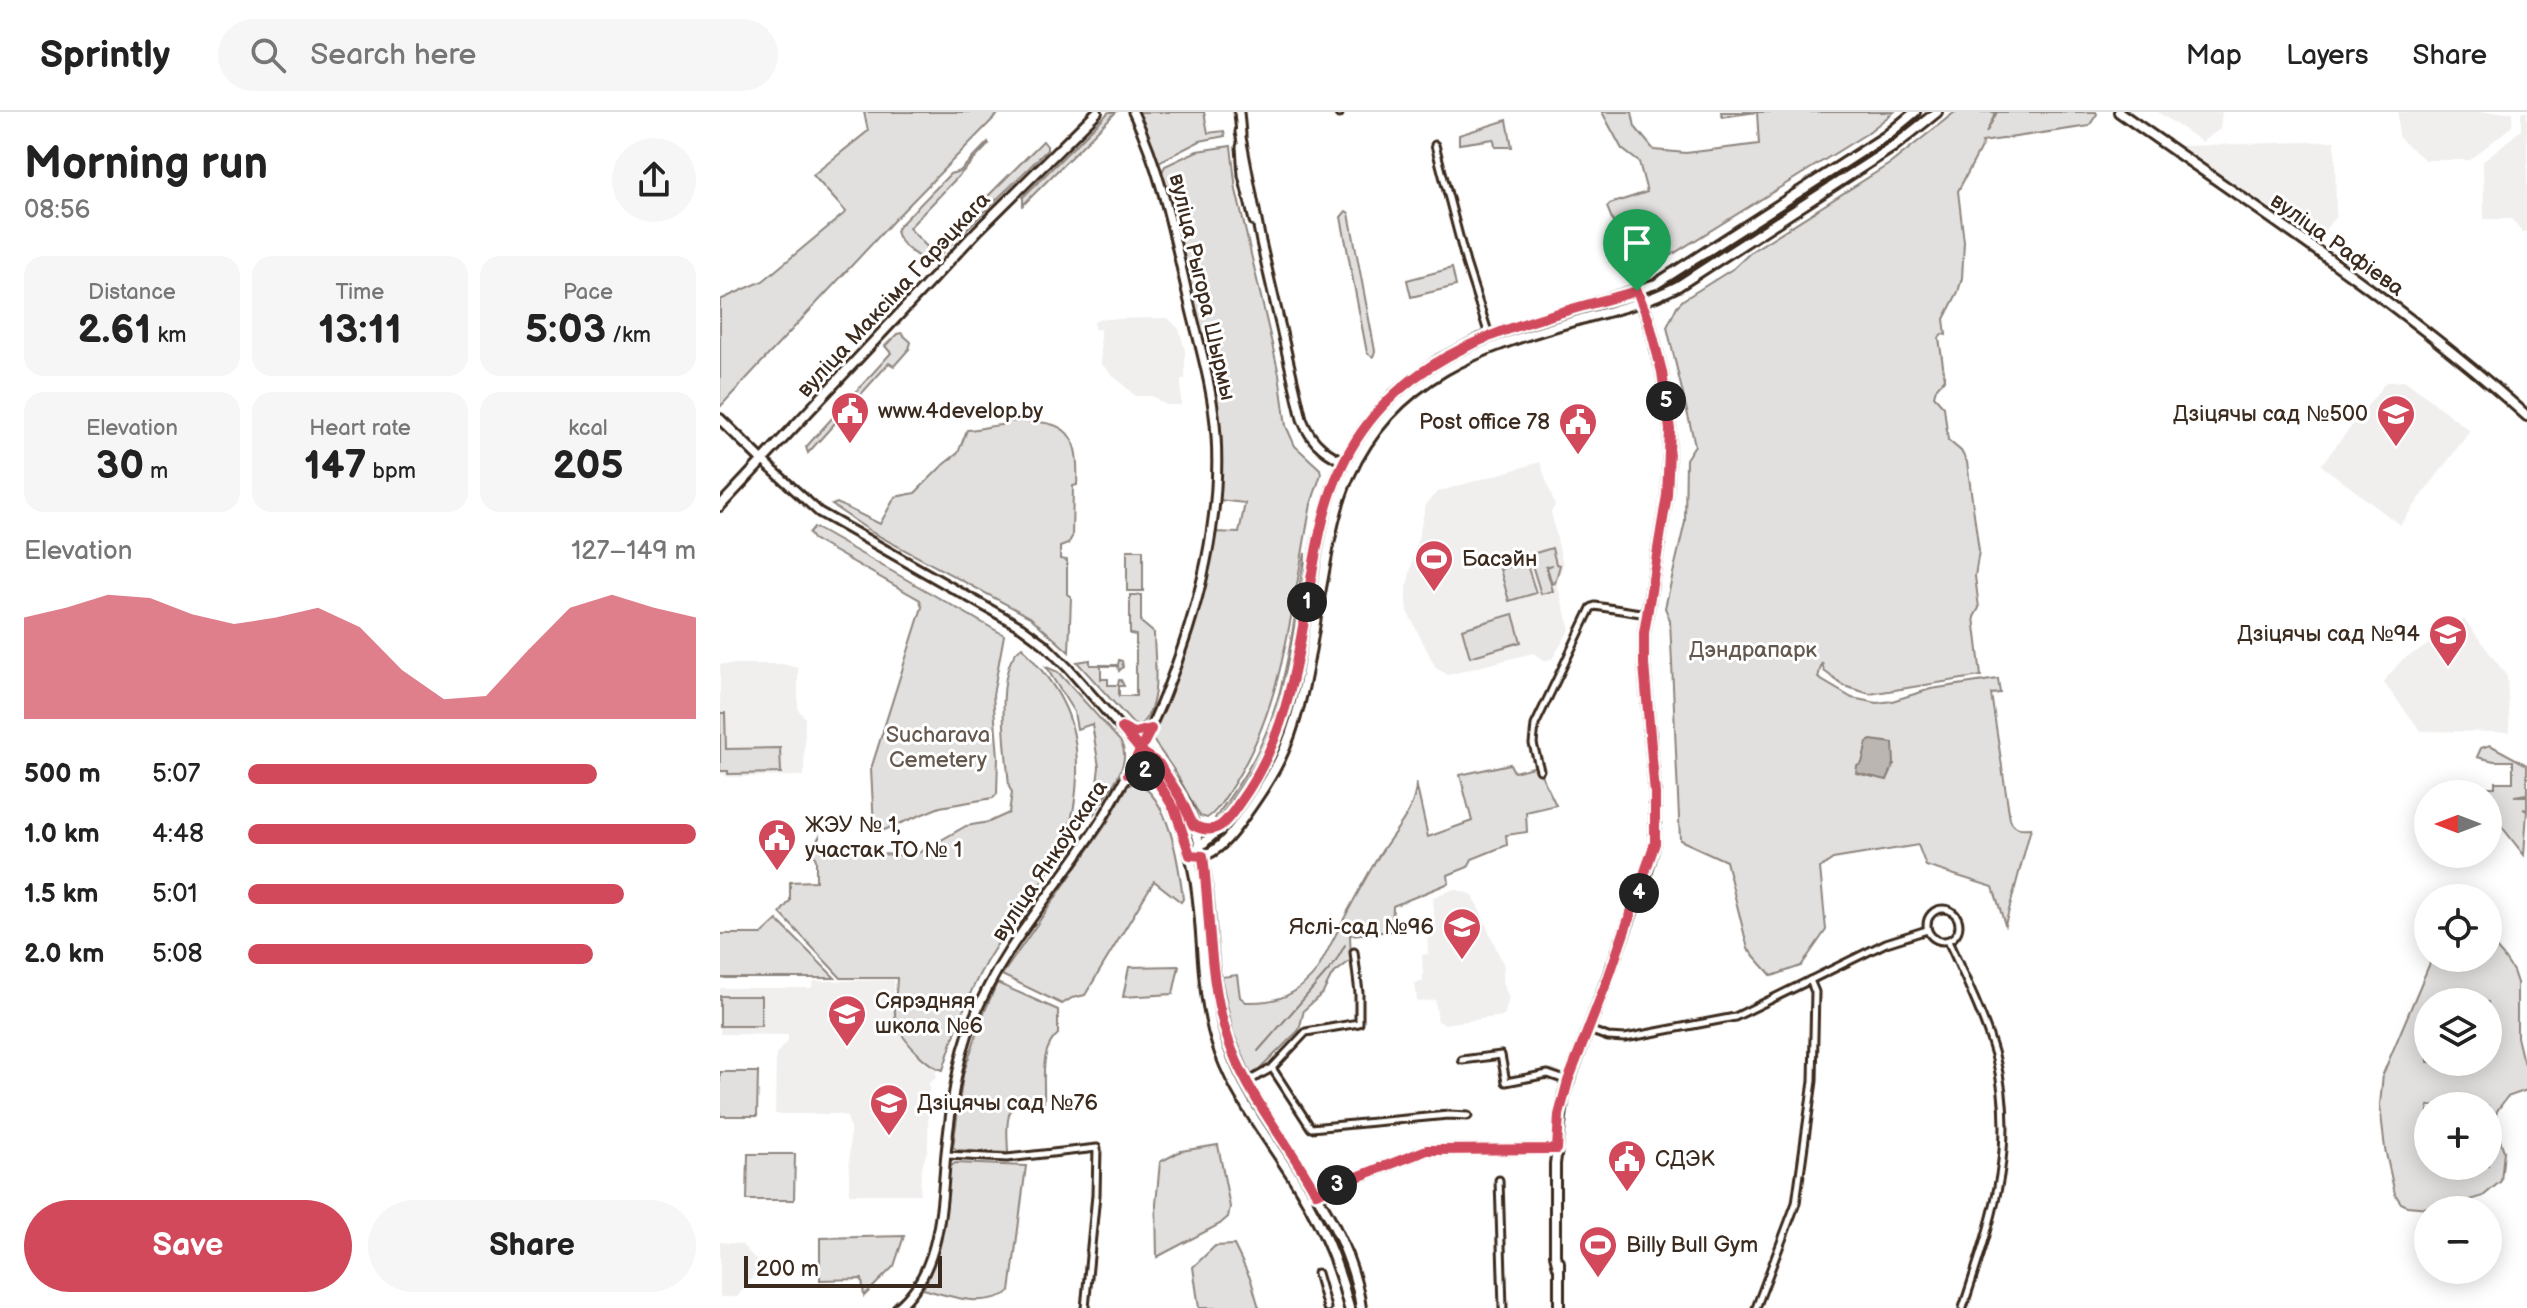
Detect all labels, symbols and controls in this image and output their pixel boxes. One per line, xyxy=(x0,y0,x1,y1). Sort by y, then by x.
search box xyxy=(218,19,778,91)
text: Sprintly xyxy=(40,33,170,78)
icon: search xyxy=(246,33,290,77)
text: Search here xyxy=(310,37,476,73)
text: Map xyxy=(2186,39,2242,72)
text: Layers xyxy=(2286,39,2369,72)
text: Share xyxy=(2413,39,2487,72)
text: Morning run xyxy=(24,138,268,191)
button: share xyxy=(612,138,696,222)
street label: вуліца Рыгора Шырмы xyxy=(1163,171,1241,403)
street label: вуліца Максіма Гарэцкага xyxy=(792,187,996,403)
street label: вуліца Рафіева xyxy=(2265,187,2409,303)
text: 08:56 xyxy=(24,195,90,226)
pin xyxy=(1603,209,1671,291)
icon: arrive xyxy=(1615,221,1659,265)
text: Distance xyxy=(88,279,176,306)
text: Time xyxy=(336,279,384,306)
text: Pace xyxy=(563,279,613,306)
text: 2.61 xyxy=(78,306,151,354)
text: 13:11 xyxy=(318,306,402,354)
text: 5:03 xyxy=(525,306,606,354)
text: km xyxy=(151,322,186,349)
text: /km xyxy=(606,322,651,349)
pin: 5 xyxy=(1646,381,1686,421)
text: 5 xyxy=(1660,387,1672,414)
public building icon: www.4develop.by xyxy=(829,390,871,445)
school or university icon: Дзіцячы сад №500 xyxy=(2375,393,2417,448)
place label: www.4develop.by xyxy=(878,398,1043,425)
public building icon: Post office 78 xyxy=(1557,401,1599,456)
place label: Дзіцячы сад №500 xyxy=(2173,401,2368,428)
place label: Post office 78 xyxy=(1419,409,1550,436)
text: Elevation xyxy=(86,415,178,442)
text: Heart rate xyxy=(309,415,411,442)
text: kcal xyxy=(568,415,608,442)
text: 30 xyxy=(96,442,144,490)
text: 147 xyxy=(304,442,367,490)
text: 205 xyxy=(552,442,624,490)
text: m xyxy=(144,458,168,485)
text: bpm xyxy=(367,458,416,485)
text: Elevation xyxy=(24,536,132,567)
text: 127–149 m xyxy=(571,536,696,567)
sports icon: Басэйн xyxy=(1413,538,1455,593)
place label: Басэйн xyxy=(1462,546,1537,573)
pin: 1 xyxy=(1287,582,1327,622)
text: 1 xyxy=(1302,588,1312,615)
school or university icon: Дзіцячы сад №94 xyxy=(2427,613,2469,668)
place label: Дзіцячы сад №94 xyxy=(2237,621,2421,648)
park label: Дэндрапарк xyxy=(1689,637,1817,664)
park label: Sucharava Cemetery xyxy=(886,722,990,774)
pin: 2 xyxy=(1125,751,1165,791)
text: 2 xyxy=(1138,757,1152,784)
text: 500 m xyxy=(24,759,101,790)
text: 5:07 xyxy=(152,759,200,790)
street label: вуліца Янкоўскага xyxy=(986,775,1114,947)
north arrow xyxy=(2414,780,2502,868)
map controls xyxy=(2414,780,2502,1284)
place label: ЖЭУ № 1, участак ТО № 1 xyxy=(805,812,962,864)
public building icon: ЖЭУ № 1, участак ТО № 1 xyxy=(756,817,798,872)
text: 1.0 km xyxy=(24,819,100,850)
text: 4:48 xyxy=(152,819,204,850)
pin: 4 xyxy=(1619,873,1659,913)
text: 1.5 km xyxy=(24,879,99,910)
text: 5:01 xyxy=(152,879,198,910)
text: 4 xyxy=(1633,879,1645,906)
button: locate xyxy=(2414,884,2502,972)
school or university icon: Яслі-сад №96 xyxy=(1441,906,1483,961)
place label: Яслі-сад №96 xyxy=(1289,914,1434,941)
text: 2.0 km xyxy=(24,939,104,970)
text: 5:08 xyxy=(152,939,203,970)
place label: Сярэдняя школа №6 xyxy=(875,988,983,1040)
button: layers xyxy=(2414,988,2502,1076)
school or university icon: Сярэдняя школа №6 xyxy=(826,993,868,1048)
school or university icon: Дзіцячы сад №76 xyxy=(868,1082,910,1137)
place label: Дзіцячы сад №76 xyxy=(917,1090,1098,1117)
button: + xyxy=(2414,1092,2502,1180)
public building icon: СДЭК xyxy=(1606,1138,1648,1193)
place label: СДЭК xyxy=(1655,1146,1715,1173)
pin: 3 xyxy=(1317,1165,1357,1205)
text: 3 xyxy=(1331,1171,1343,1198)
button: − xyxy=(2414,1196,2502,1284)
button: Save xyxy=(24,1200,352,1292)
button: Share xyxy=(368,1200,696,1292)
sports icon: Billy Bull Gym xyxy=(1577,1224,1619,1279)
place label: Billy Bull Gym xyxy=(1626,1232,1758,1259)
scale bar xyxy=(744,1252,942,1288)
text: 200 m xyxy=(756,1256,819,1283)

